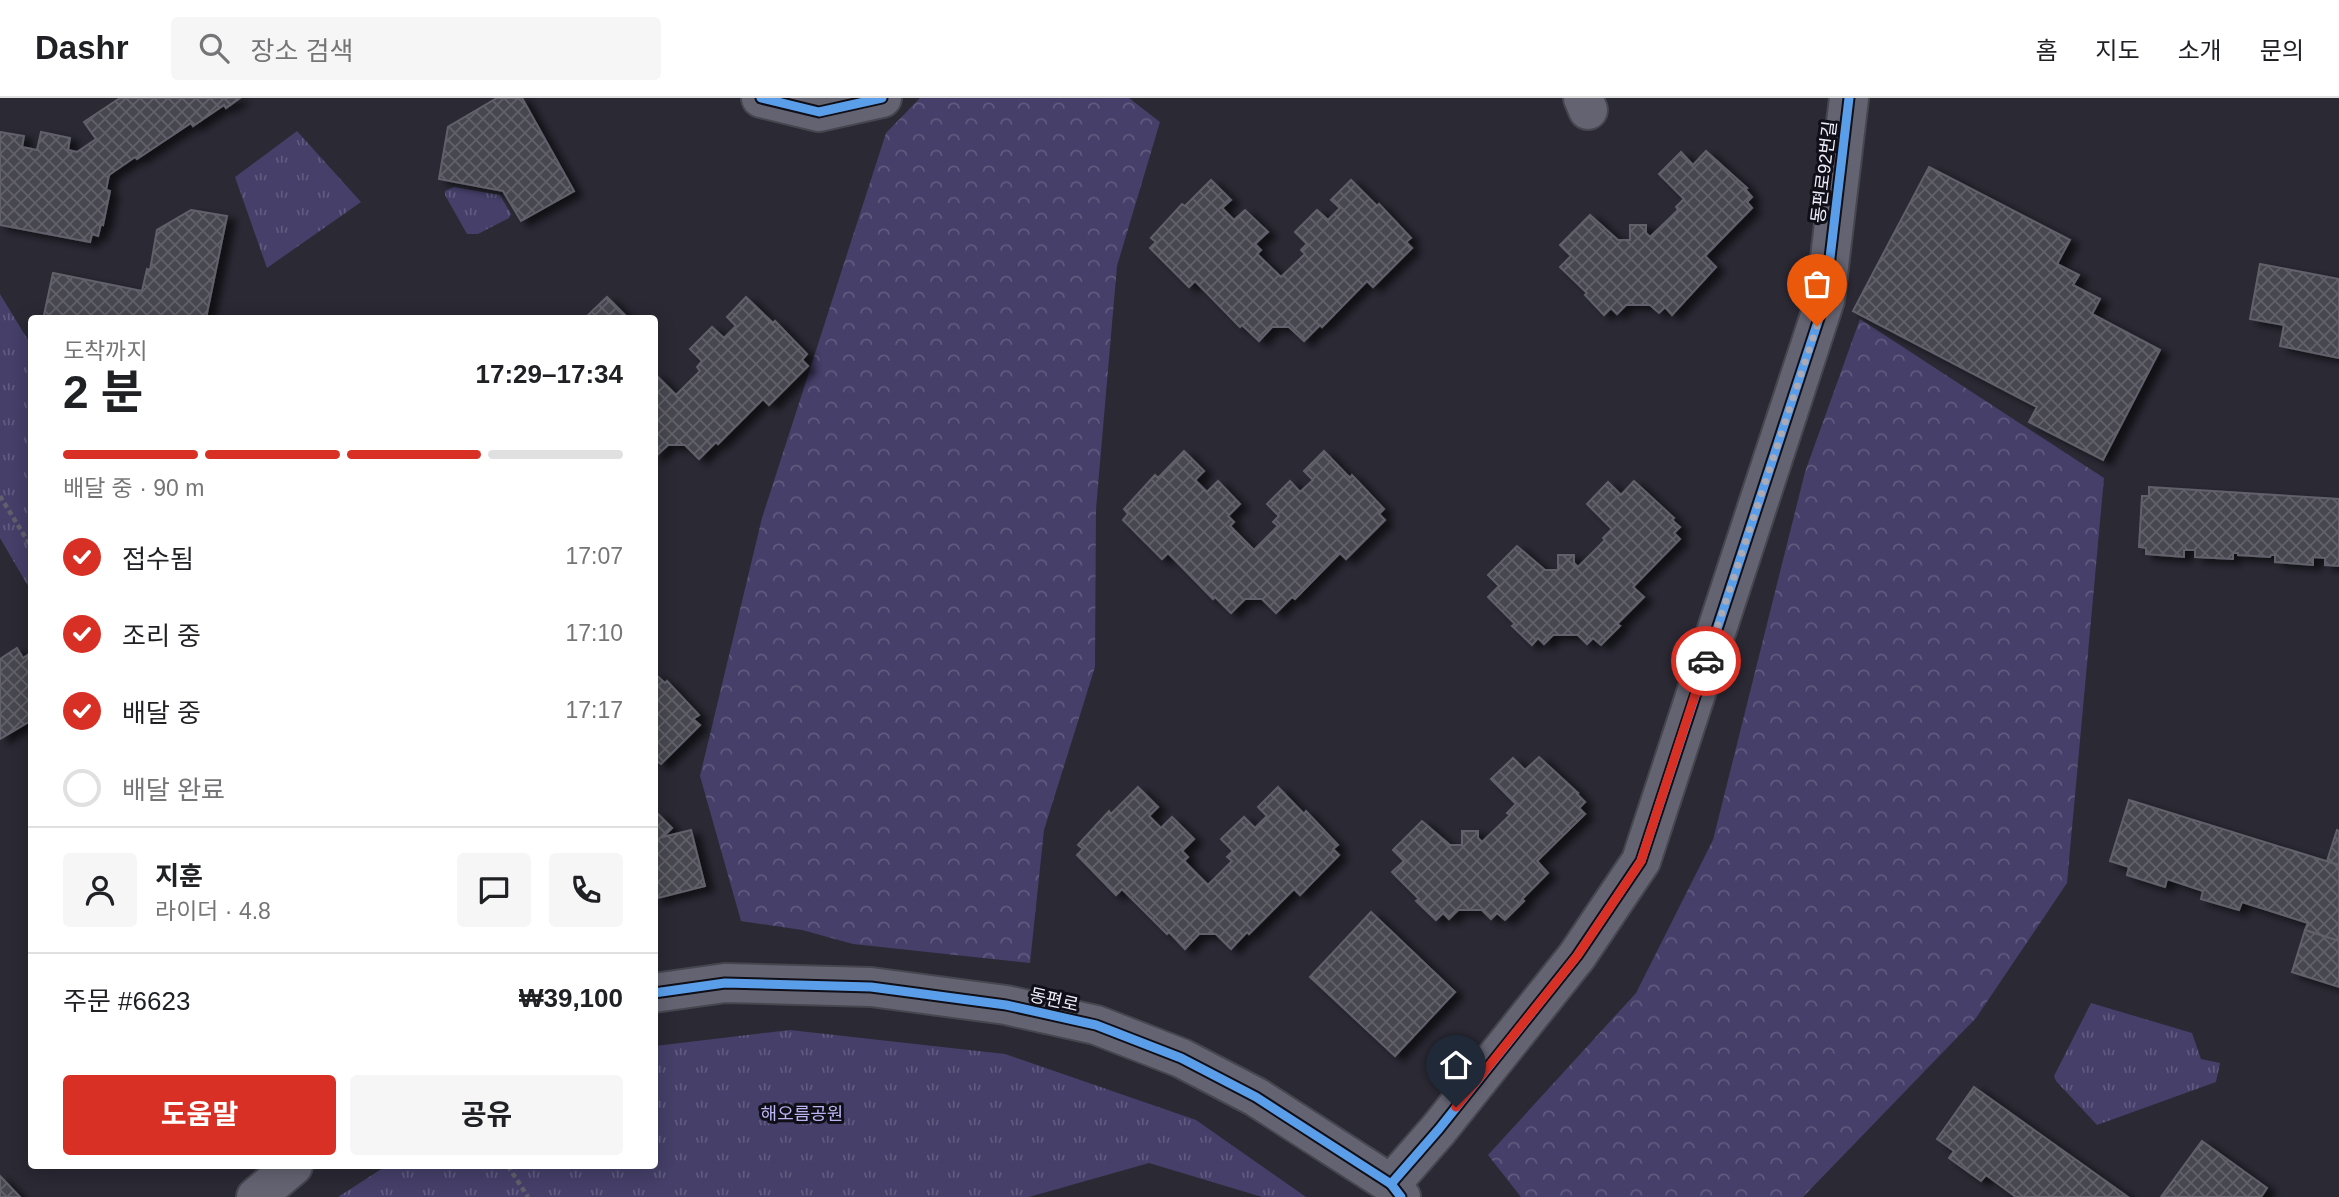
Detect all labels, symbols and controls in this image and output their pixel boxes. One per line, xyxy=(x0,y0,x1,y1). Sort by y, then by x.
search box xyxy=(171,17,661,80)
text: Dashr xyxy=(35,29,129,66)
icon: search xyxy=(195,29,233,67)
text: 장소 검색 xyxy=(251,36,353,66)
text: 홈 xyxy=(2035,37,2057,64)
text: 지도 xyxy=(2095,37,2140,64)
text: 소개 xyxy=(2178,37,2222,64)
text: 문의 xyxy=(2260,37,2304,64)
street label: 동편로92번길 xyxy=(1808,120,1840,224)
pin xyxy=(1787,254,1847,326)
icon: bag xyxy=(1798,265,1836,303)
text: 도착까지 xyxy=(63,338,148,364)
text: 17:29–17:34 xyxy=(476,359,623,389)
text: 2 분 xyxy=(63,366,144,418)
text: 배달 중 · 90 m xyxy=(63,475,204,501)
icon: check xyxy=(63,538,101,576)
text: 17:07 xyxy=(565,543,623,569)
text: 접수됨 xyxy=(122,544,194,574)
icon: check xyxy=(63,615,101,653)
text: 17:10 xyxy=(565,620,623,646)
text: 조리 중 xyxy=(122,621,201,651)
courier xyxy=(1671,626,1741,696)
icon: car xyxy=(1687,642,1725,680)
icon: check xyxy=(63,692,101,730)
text: 17:17 xyxy=(565,697,623,723)
text: 배달 중 xyxy=(122,698,201,728)
text: 배달 완료 xyxy=(122,775,225,805)
button: person xyxy=(63,853,137,927)
button: chat xyxy=(457,853,531,927)
button: phone xyxy=(549,853,623,927)
text: 지훈 xyxy=(155,861,203,891)
text: 라이더 · 4.8 xyxy=(155,898,271,924)
text: ₩39,100 xyxy=(519,983,623,1013)
street label: 동편로 xyxy=(1028,985,1080,1015)
text: 주문 #6623 xyxy=(63,986,190,1016)
pin xyxy=(1426,1035,1486,1107)
icon: home xyxy=(1437,1046,1475,1084)
button: 도움말 xyxy=(63,1075,336,1155)
button: 공유 xyxy=(350,1075,623,1155)
park label: 해오름공원 xyxy=(761,1104,843,1124)

